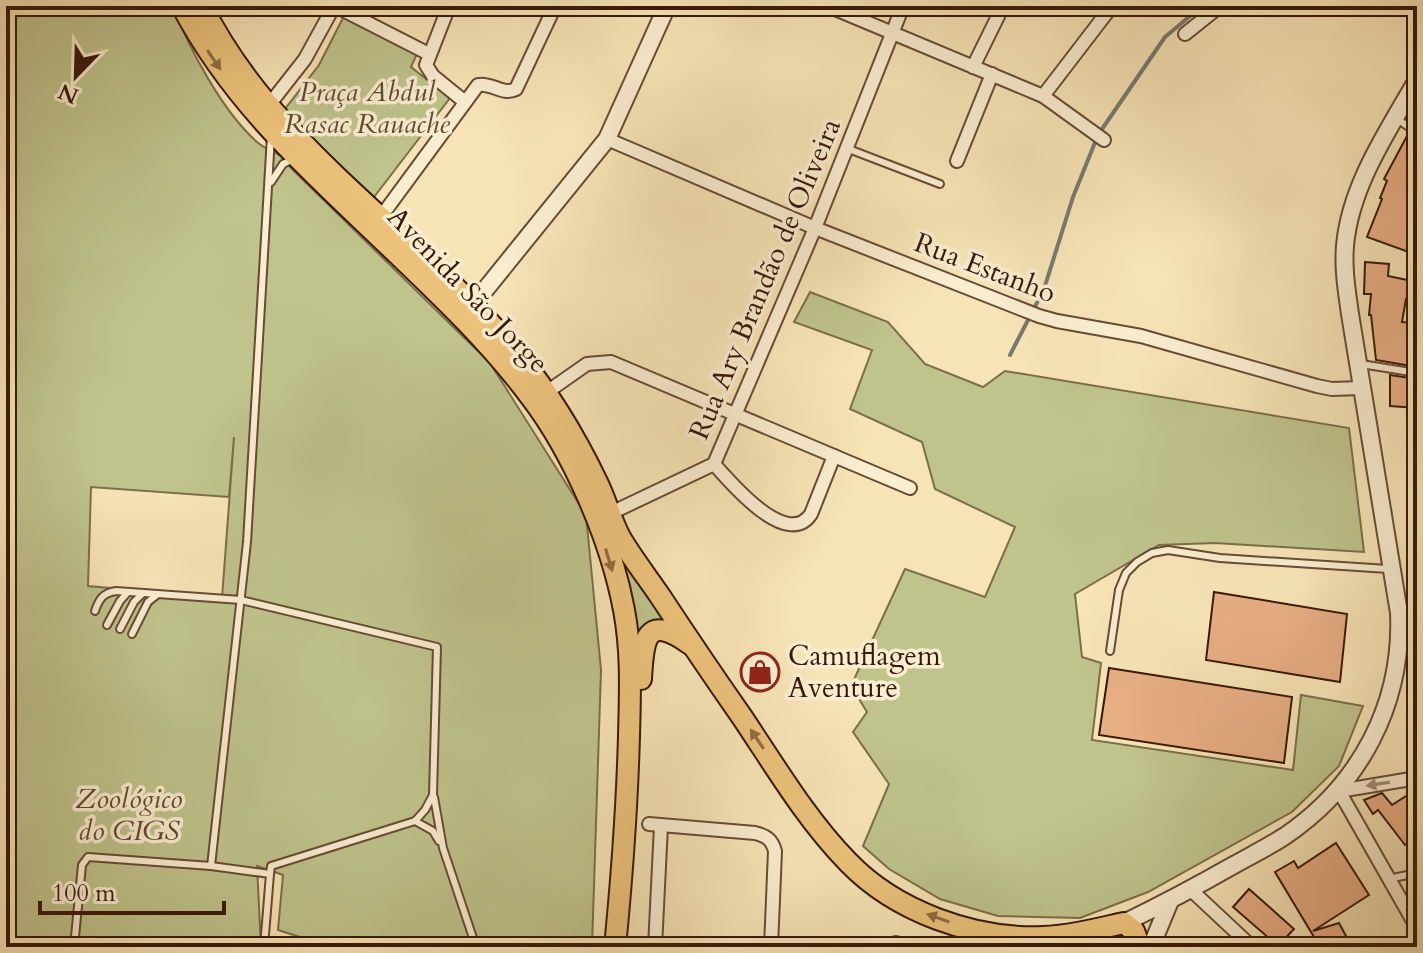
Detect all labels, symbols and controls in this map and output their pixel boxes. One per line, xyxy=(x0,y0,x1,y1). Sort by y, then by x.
north arrow xyxy=(36,36,116,116)
one-way arrow xyxy=(206,50,221,71)
park label: Praça Abdul Rasac Rauache xyxy=(284,73,450,143)
text: N xyxy=(54,76,83,111)
street label: Rua Ary Brandão de Oliveira xyxy=(680,113,850,445)
street label: Avenida São Jorge xyxy=(379,199,557,381)
street label: Rua Estanho xyxy=(909,224,1061,312)
one-way arrow xyxy=(603,548,616,572)
place label: Camuflagem Aventure xyxy=(788,637,941,707)
shop icon: Camuflagem Aventure xyxy=(739,651,781,693)
one-way arrow xyxy=(750,729,765,750)
one-way arrow xyxy=(1365,779,1390,791)
park label: Zoológico do CIGS xyxy=(76,780,182,850)
scale bar xyxy=(40,865,224,915)
text: 100 m xyxy=(52,877,116,910)
one-way arrow xyxy=(926,911,950,924)

